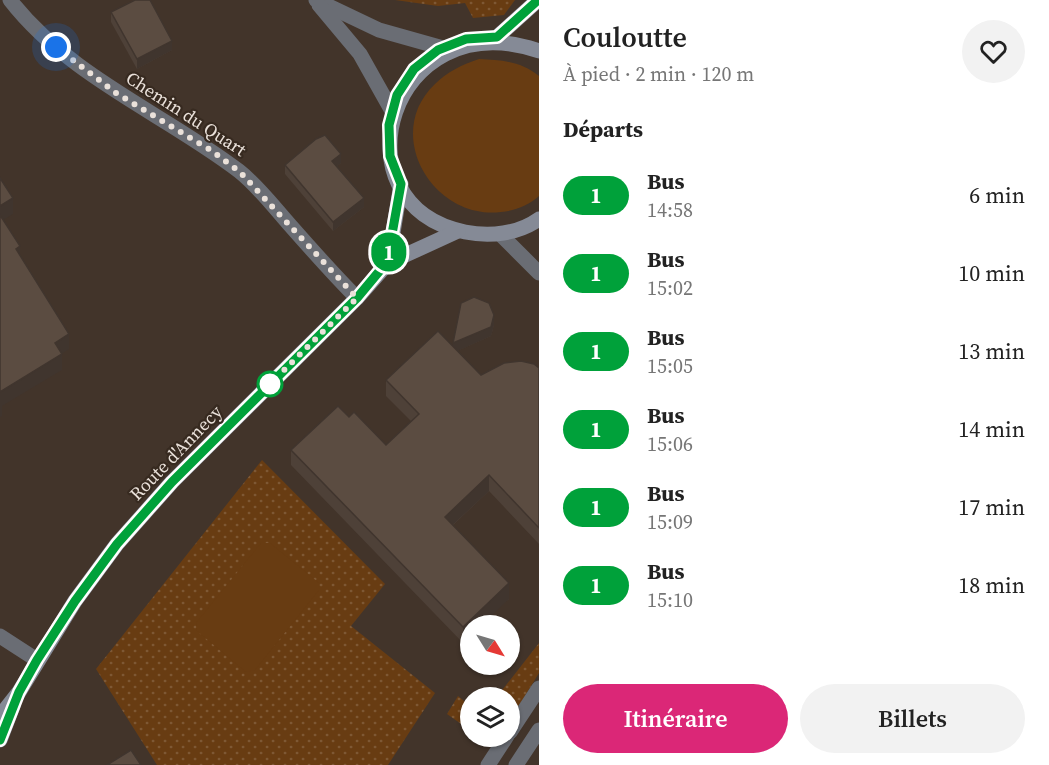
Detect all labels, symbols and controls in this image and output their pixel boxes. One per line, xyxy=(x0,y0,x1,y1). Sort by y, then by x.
text: Couloutte xyxy=(563,18,687,56)
button: heart xyxy=(962,20,1025,83)
your location xyxy=(41,32,71,62)
text: À pied · 2 min · 120 m xyxy=(563,60,754,88)
street label: Chemin du Quart xyxy=(121,65,251,162)
text: Départs xyxy=(563,114,643,144)
text: Bus xyxy=(647,166,684,196)
text: 6 min xyxy=(969,180,1025,210)
text: 1 xyxy=(590,181,602,210)
text: 14:58 xyxy=(647,196,693,224)
line badge: 1 xyxy=(370,232,408,272)
text: 1 xyxy=(383,238,395,267)
text: Bus xyxy=(647,244,684,274)
text: 10 min xyxy=(958,258,1025,288)
text: 1 xyxy=(590,259,602,288)
text: 15:02 xyxy=(647,274,693,302)
text: Bus xyxy=(647,322,684,352)
text: 13 min xyxy=(958,336,1025,366)
text: 1 xyxy=(590,337,602,366)
text: 15:05 xyxy=(647,352,693,380)
unlabelled marker xyxy=(257,371,283,397)
street label: Route d'Annecy xyxy=(124,399,228,506)
text: Bus xyxy=(647,400,684,430)
text: 14 min xyxy=(958,414,1025,444)
text: 1 xyxy=(590,415,602,444)
text: 15:06 xyxy=(647,430,693,458)
text: Bus xyxy=(647,478,684,508)
text: 17 min xyxy=(958,492,1025,522)
text: 1 xyxy=(590,493,602,522)
text: 15:09 xyxy=(647,508,693,536)
text: Bus xyxy=(647,556,684,586)
text: 18 min xyxy=(958,570,1025,600)
text: 1 xyxy=(590,571,602,600)
text: 15:10 xyxy=(647,586,693,614)
north arrow xyxy=(460,615,520,675)
map controls xyxy=(460,615,520,747)
button: Itinéraire xyxy=(563,684,788,753)
button: Billets xyxy=(800,684,1025,753)
button: layers xyxy=(460,687,520,747)

